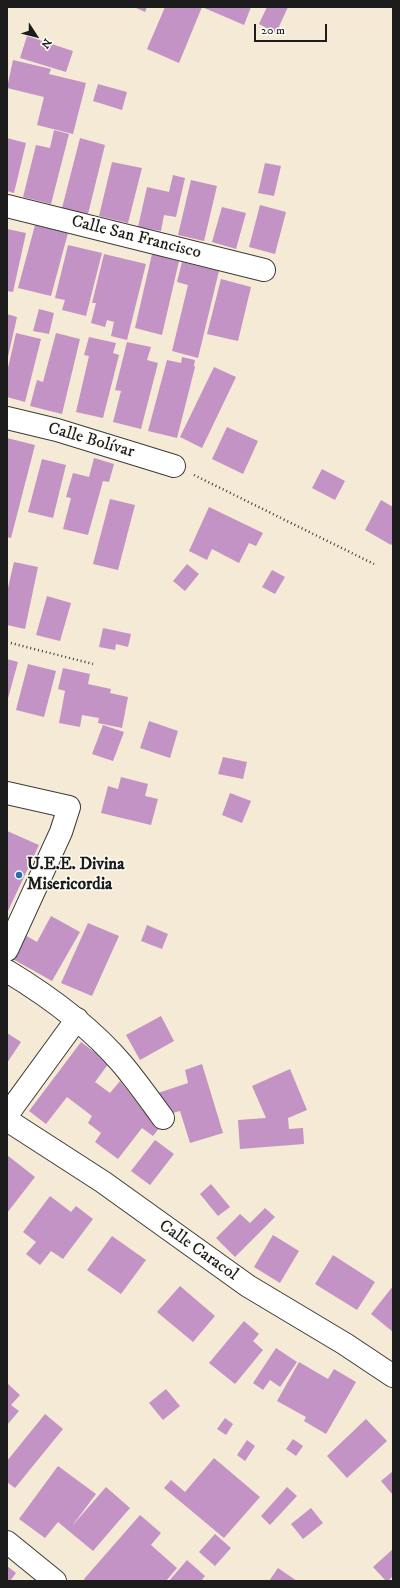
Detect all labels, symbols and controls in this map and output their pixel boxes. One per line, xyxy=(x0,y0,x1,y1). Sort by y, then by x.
north arrow xyxy=(16,16,56,56)
scale bar xyxy=(256,16,329,42)
text: 20 m xyxy=(261,23,285,38)
text: N xyxy=(37,35,54,51)
street label: Calle San Francisco xyxy=(69,212,203,264)
street label: Calle Bolívar xyxy=(45,419,137,463)
place label: U.E.E. Divina Misericordia xyxy=(27,855,124,895)
marker: U.E.E. Divina Misericordia xyxy=(14,870,24,880)
street label: Calle Caracol xyxy=(154,1216,242,1286)

